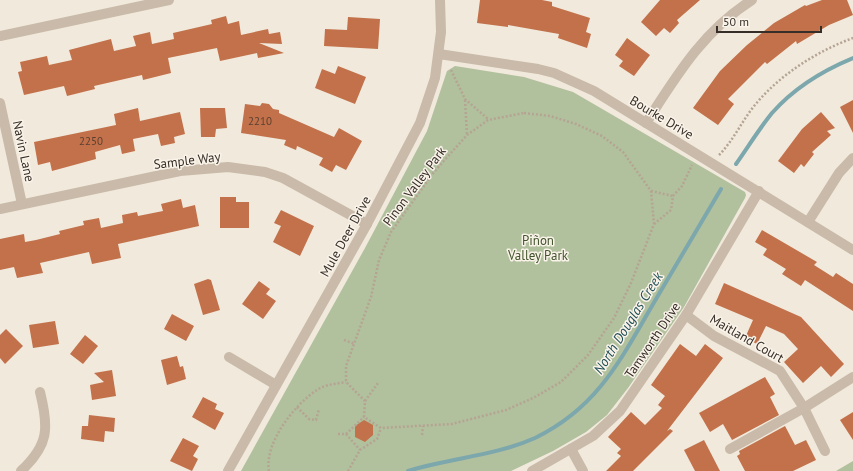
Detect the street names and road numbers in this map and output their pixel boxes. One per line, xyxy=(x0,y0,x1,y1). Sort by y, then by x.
street label: Bourke Drive xyxy=(627,92,697,143)
street label: Navin Lane xyxy=(9,119,38,183)
street label: Pinon Valley Park xyxy=(379,143,450,229)
street label: Sample Way xyxy=(153,148,222,173)
street label: Mule Deer Drive xyxy=(316,193,375,280)
street label: Tamworth Drive xyxy=(621,299,684,382)
street label: Maitland Court xyxy=(707,310,787,367)

